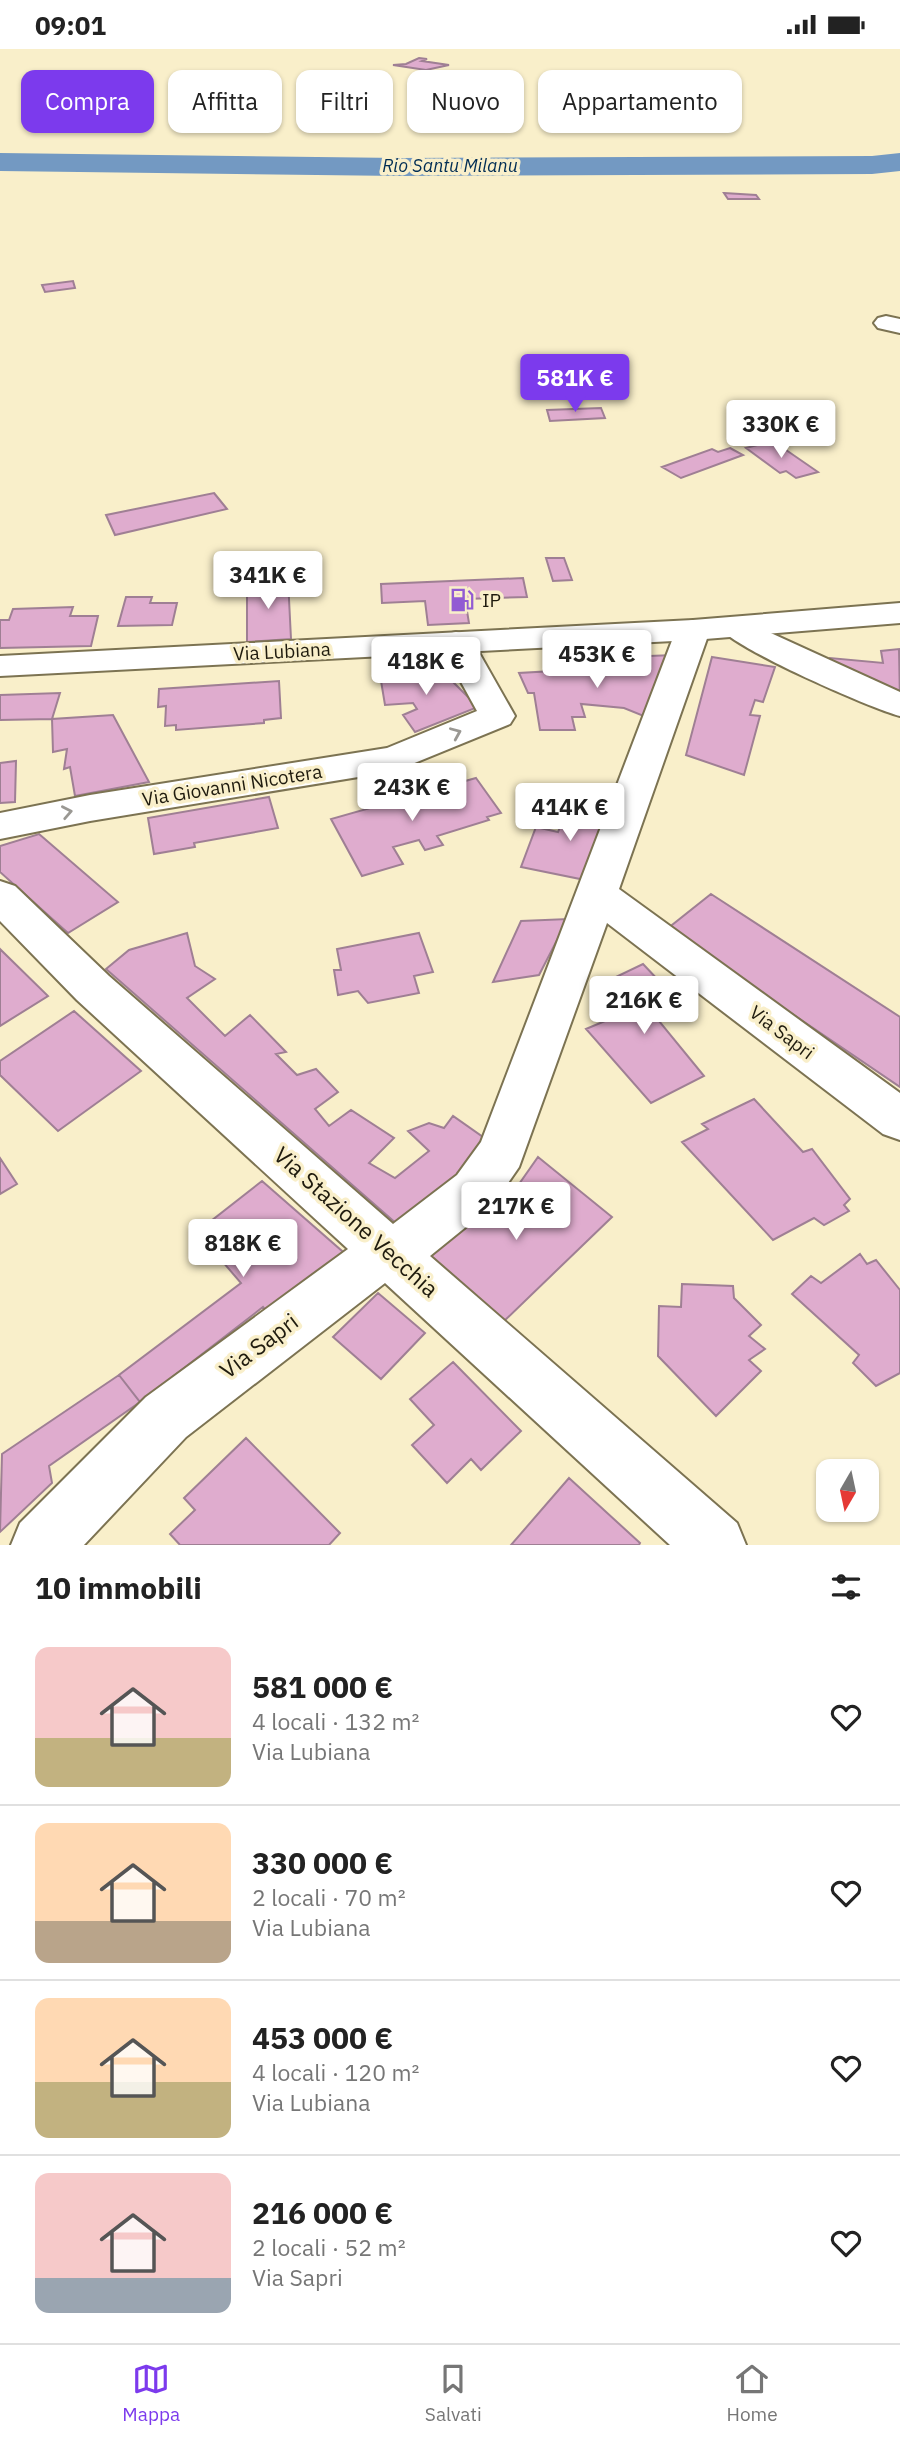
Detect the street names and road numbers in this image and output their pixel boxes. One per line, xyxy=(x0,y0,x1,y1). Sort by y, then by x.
street label: Via Lubiana xyxy=(232,636,332,666)
street label: Via Giovanni Nicotera xyxy=(140,759,324,811)
street label: Via Sapri xyxy=(745,1000,819,1064)
street label: Via Stazione Vecchia xyxy=(268,1139,445,1303)
street label: Via Sapri xyxy=(213,1306,304,1384)

